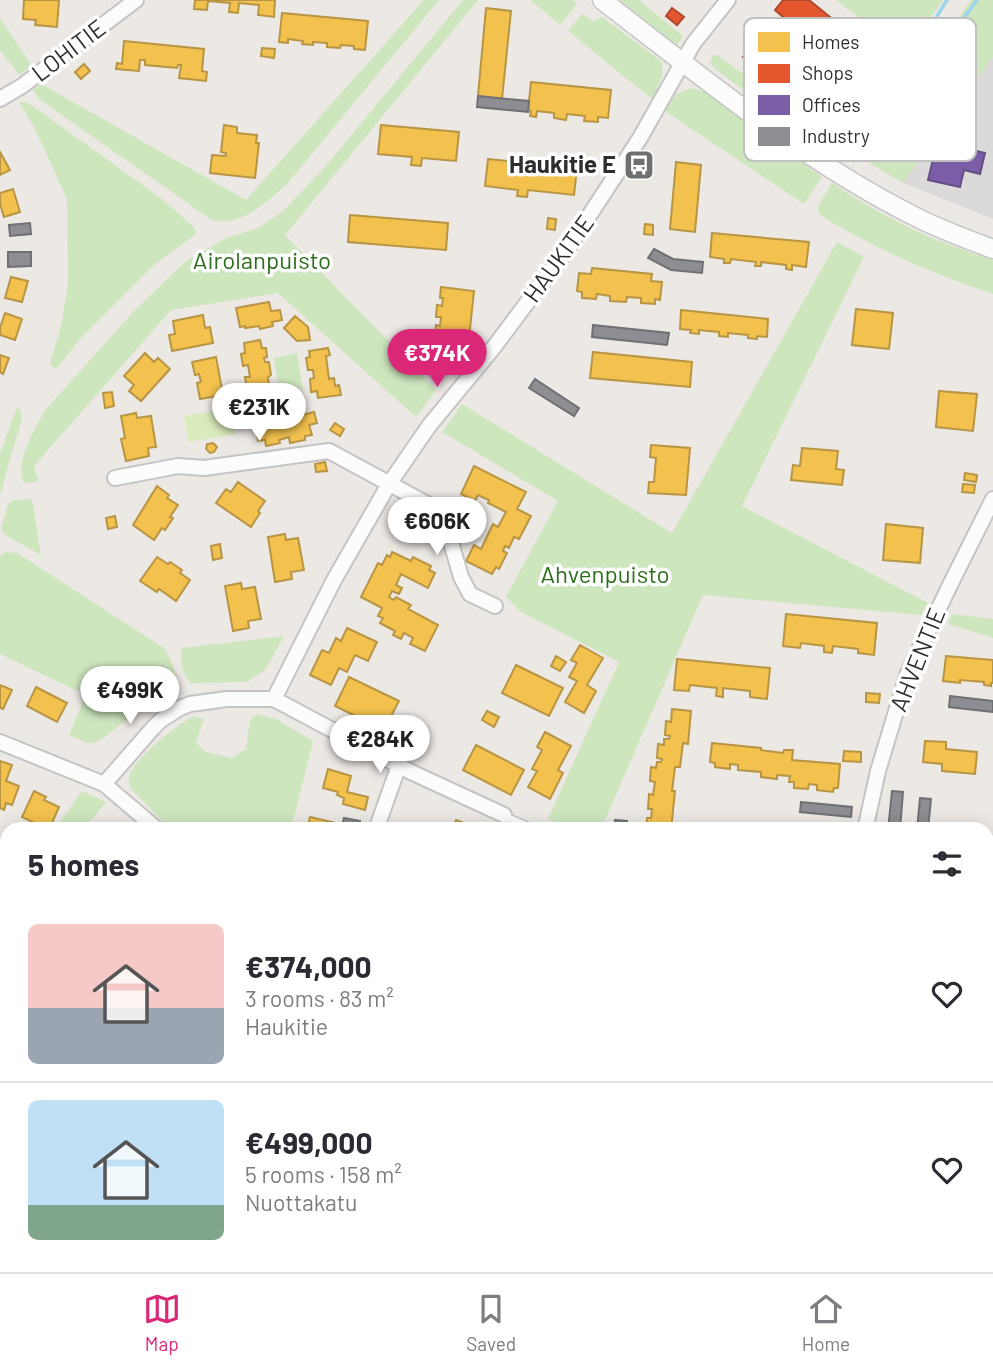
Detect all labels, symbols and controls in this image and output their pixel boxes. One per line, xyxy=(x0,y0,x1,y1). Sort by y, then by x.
street label: LOHITIE xyxy=(26,13,111,87)
legend xyxy=(744,18,976,161)
text: Homes xyxy=(802,30,859,53)
text: Shops xyxy=(802,61,853,84)
text: Offices xyxy=(802,93,861,116)
text: Industry xyxy=(802,124,870,147)
bus stop icon: Haukitie E xyxy=(622,148,656,182)
place label: Haukitie E xyxy=(509,149,616,178)
street label: HAUKITIE xyxy=(516,209,599,308)
park label: Airolanpuisto xyxy=(193,245,331,274)
pin: €374K xyxy=(388,330,486,389)
text: €374K xyxy=(404,338,470,366)
pin: €231K xyxy=(210,384,308,443)
text: €231K xyxy=(228,392,290,420)
pin: €606K xyxy=(388,498,486,557)
text: €606K xyxy=(404,506,470,534)
park label: Ahvenpuisto xyxy=(540,559,670,588)
street label: AHVENTIE xyxy=(883,603,951,715)
pin: €499K xyxy=(81,666,179,726)
text: €499K xyxy=(96,675,164,703)
pin: €284K xyxy=(331,716,429,775)
text: €284K xyxy=(346,724,414,752)
icon: filters xyxy=(928,845,966,883)
text: 5 homes xyxy=(28,846,139,882)
text: €374,000 xyxy=(245,948,372,984)
icon: home xyxy=(84,952,168,1036)
icon: heart xyxy=(928,975,966,1013)
text: 3 rooms · 83 m² xyxy=(245,984,394,1012)
text: Haukitie xyxy=(245,1012,328,1040)
text: €499,000 xyxy=(245,1124,373,1160)
icon: home xyxy=(84,1128,168,1212)
icon: heart xyxy=(928,1151,966,1189)
text: 5 rooms · 158 m² xyxy=(245,1160,402,1188)
text: Nuottakatu xyxy=(245,1188,357,1216)
tab: Map xyxy=(143,1290,181,1355)
tab: Saved xyxy=(466,1290,516,1355)
tab: Home xyxy=(802,1290,850,1355)

